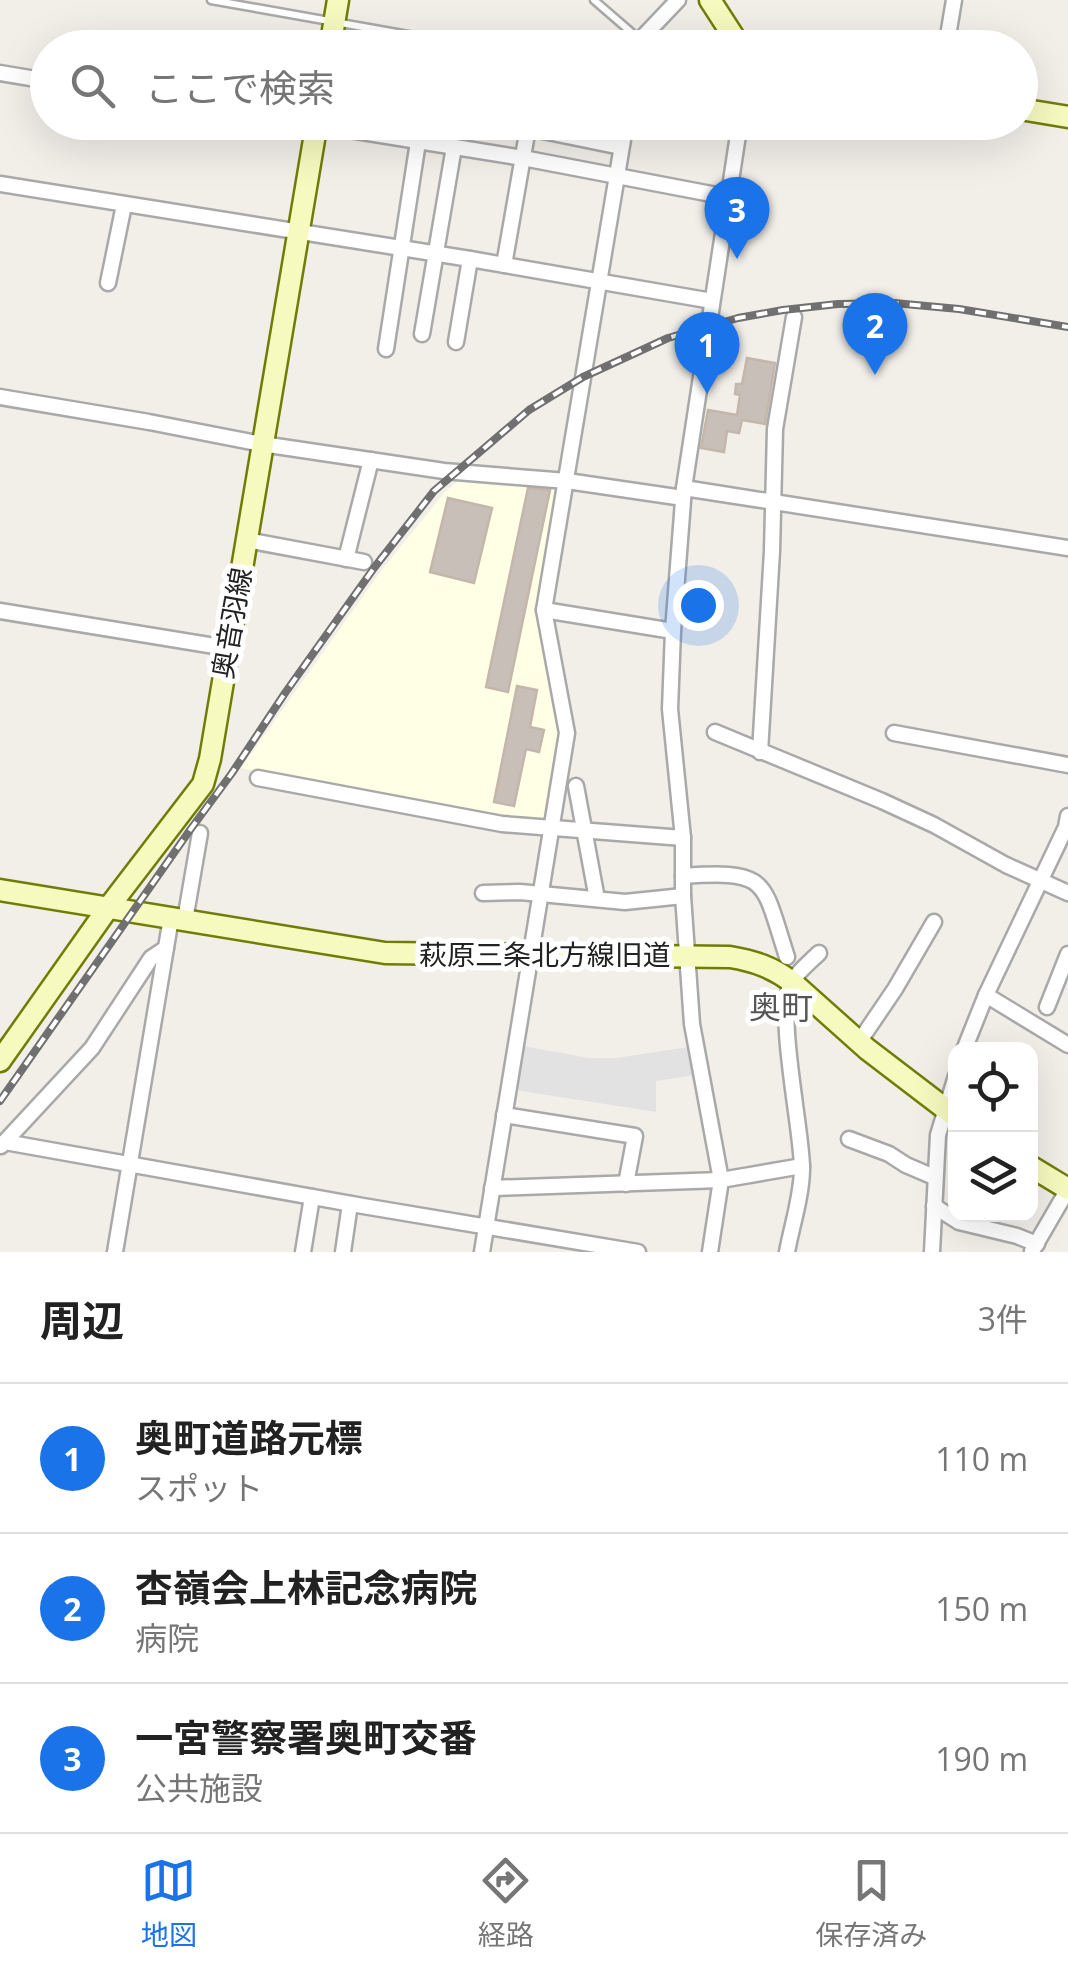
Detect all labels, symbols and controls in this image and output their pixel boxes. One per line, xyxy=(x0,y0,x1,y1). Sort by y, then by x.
search box xyxy=(30,30,1038,140)
icon: search xyxy=(65,58,120,113)
text: ここで検索 xyxy=(145,61,335,113)
pin: 3 xyxy=(704,176,770,259)
pin: 2 xyxy=(842,292,908,375)
pin: 1 xyxy=(674,312,740,394)
street label: 奥音羽線 xyxy=(203,564,259,681)
your location xyxy=(673,580,724,631)
street label: 萩原三条北方線旧道 xyxy=(419,935,671,973)
district label: 奥町 xyxy=(749,985,813,1028)
map controls xyxy=(948,1042,1038,1222)
button: locate xyxy=(948,1042,1038,1132)
button: layers xyxy=(948,1132,1038,1222)
text: 周辺 xyxy=(40,1291,124,1348)
text: 3件 xyxy=(978,1297,1028,1340)
text: 奥町道路元標 xyxy=(135,1411,363,1463)
text: 1 xyxy=(63,1437,82,1480)
text: 110 m xyxy=(935,1437,1028,1480)
text: スポット xyxy=(135,1466,263,1509)
text: 杏嶺会上林記念病院 xyxy=(135,1561,477,1613)
text: 2 xyxy=(63,1587,82,1630)
text: 150 m xyxy=(935,1587,1028,1630)
text: 病院 xyxy=(135,1616,199,1659)
text: 一宮警察署奥町交番 xyxy=(135,1711,477,1763)
text: 3 xyxy=(63,1737,82,1780)
text: 190 m xyxy=(935,1737,1028,1780)
text: 公共施設 xyxy=(135,1766,263,1809)
tab: 地図 xyxy=(141,1853,197,1953)
tab: 経路 xyxy=(478,1853,534,1953)
tab: 保存済み xyxy=(815,1853,927,1953)

